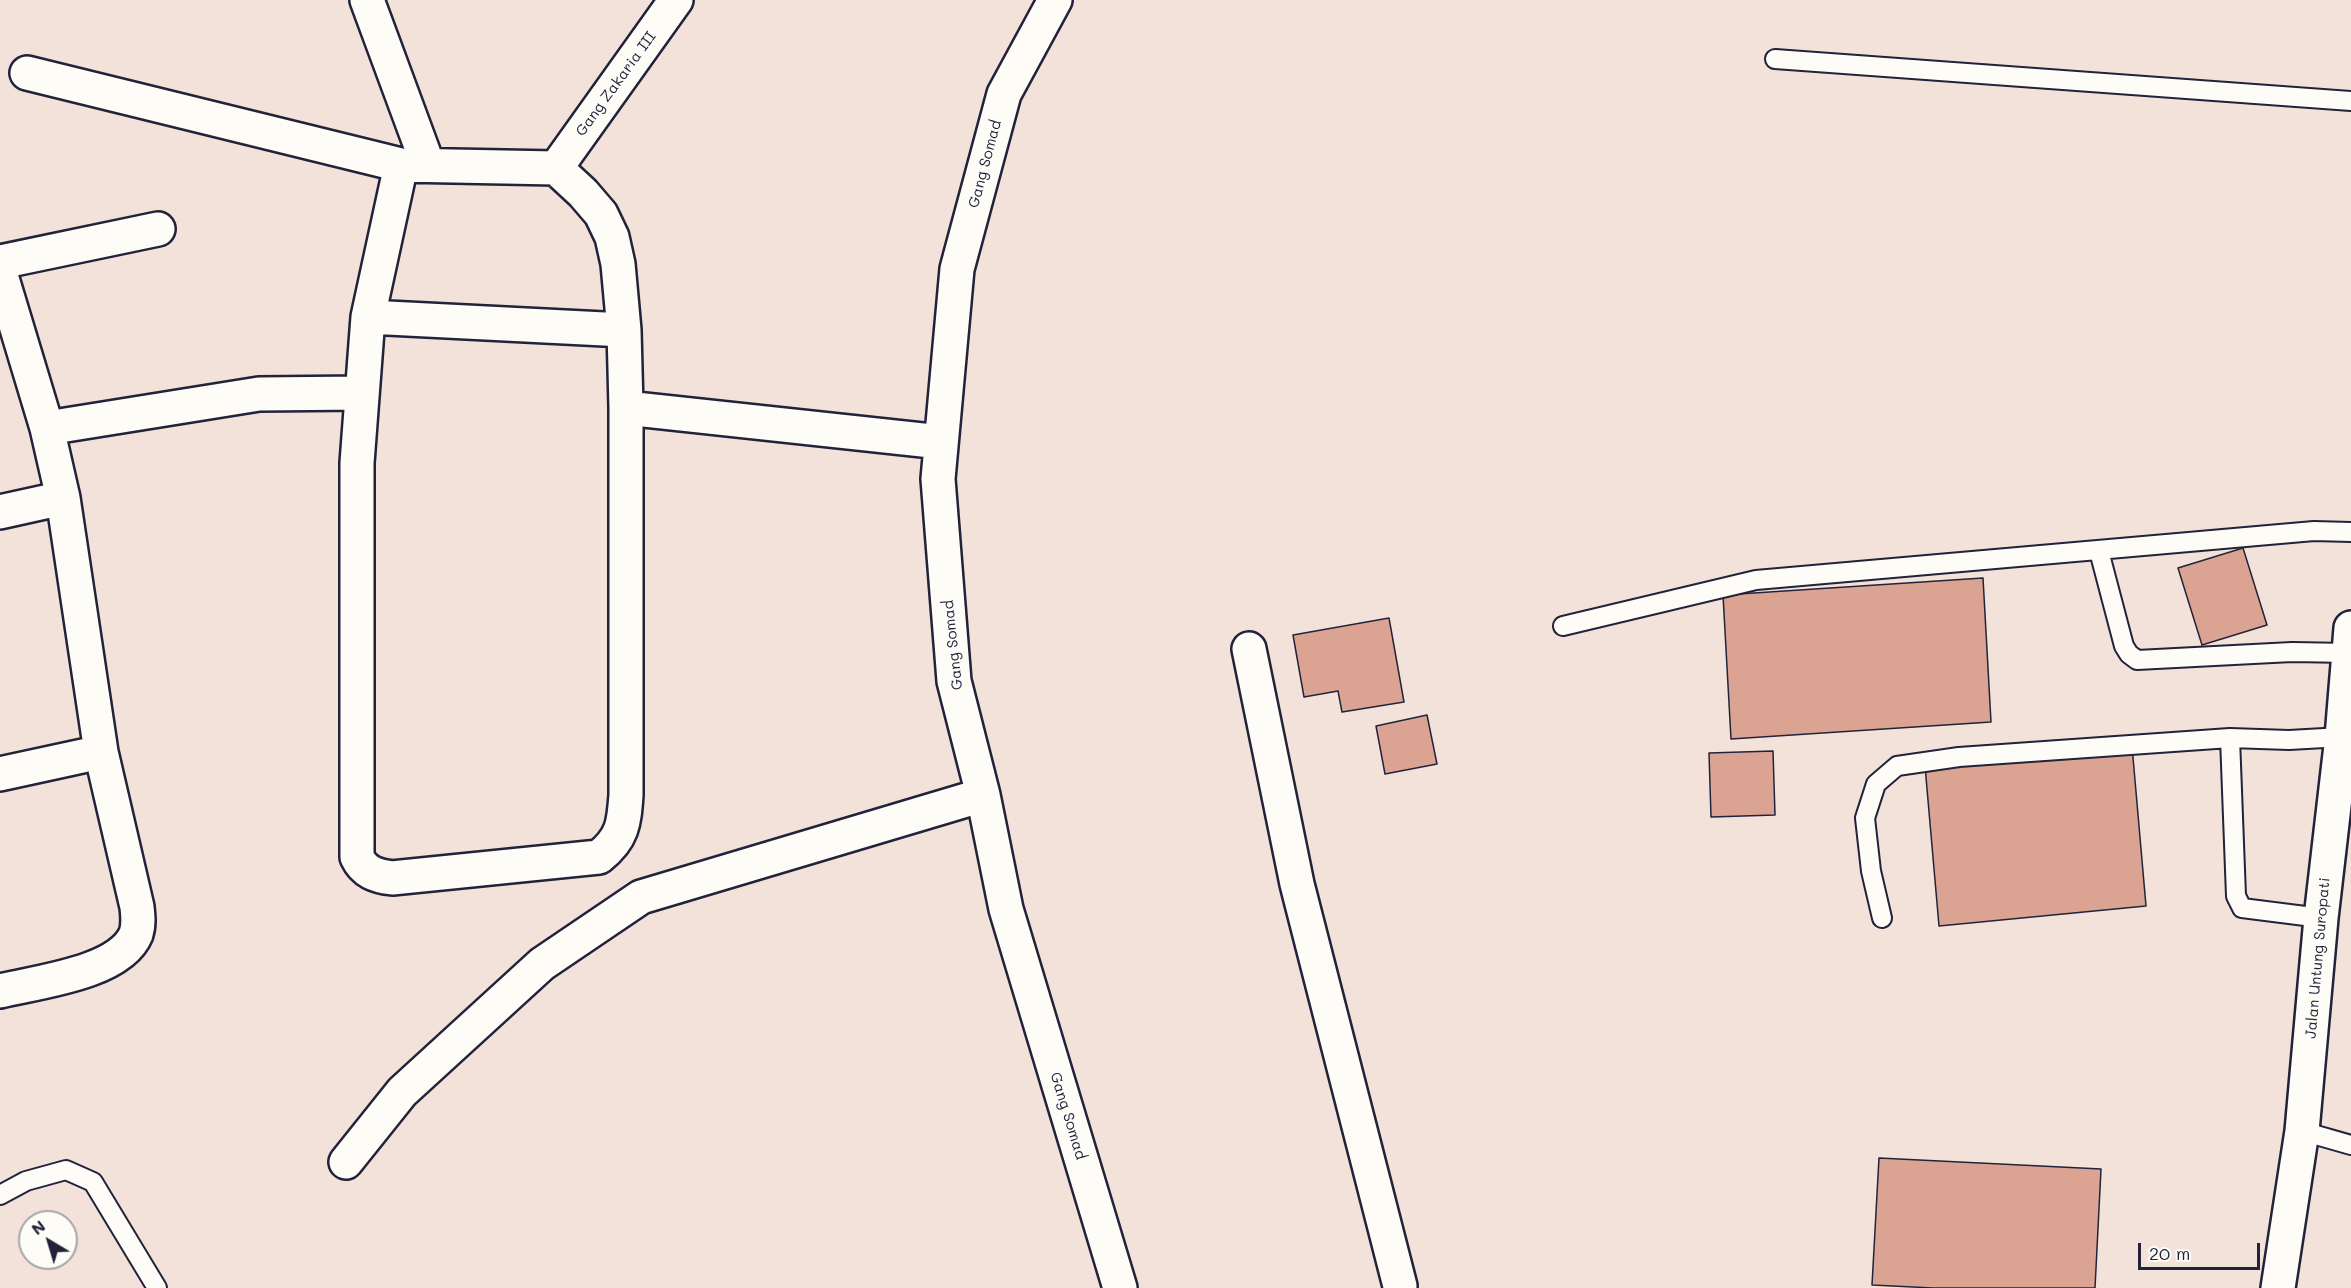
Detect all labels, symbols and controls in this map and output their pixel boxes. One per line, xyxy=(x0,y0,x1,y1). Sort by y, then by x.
street label: Gang Zakaria III xyxy=(572,28,660,140)
street label: Gang Somad xyxy=(965,118,1005,210)
street label: Gang Somad xyxy=(939,599,967,691)
street label: Jalan Untung Suropati xyxy=(2302,877,2334,1039)
street label: Gang Somad xyxy=(1046,1070,1090,1162)
north arrow xyxy=(18,1210,78,1270)
text: N xyxy=(27,1215,49,1239)
scale bar xyxy=(2141,1231,2262,1269)
text: 20 m xyxy=(2149,1241,2190,1265)

